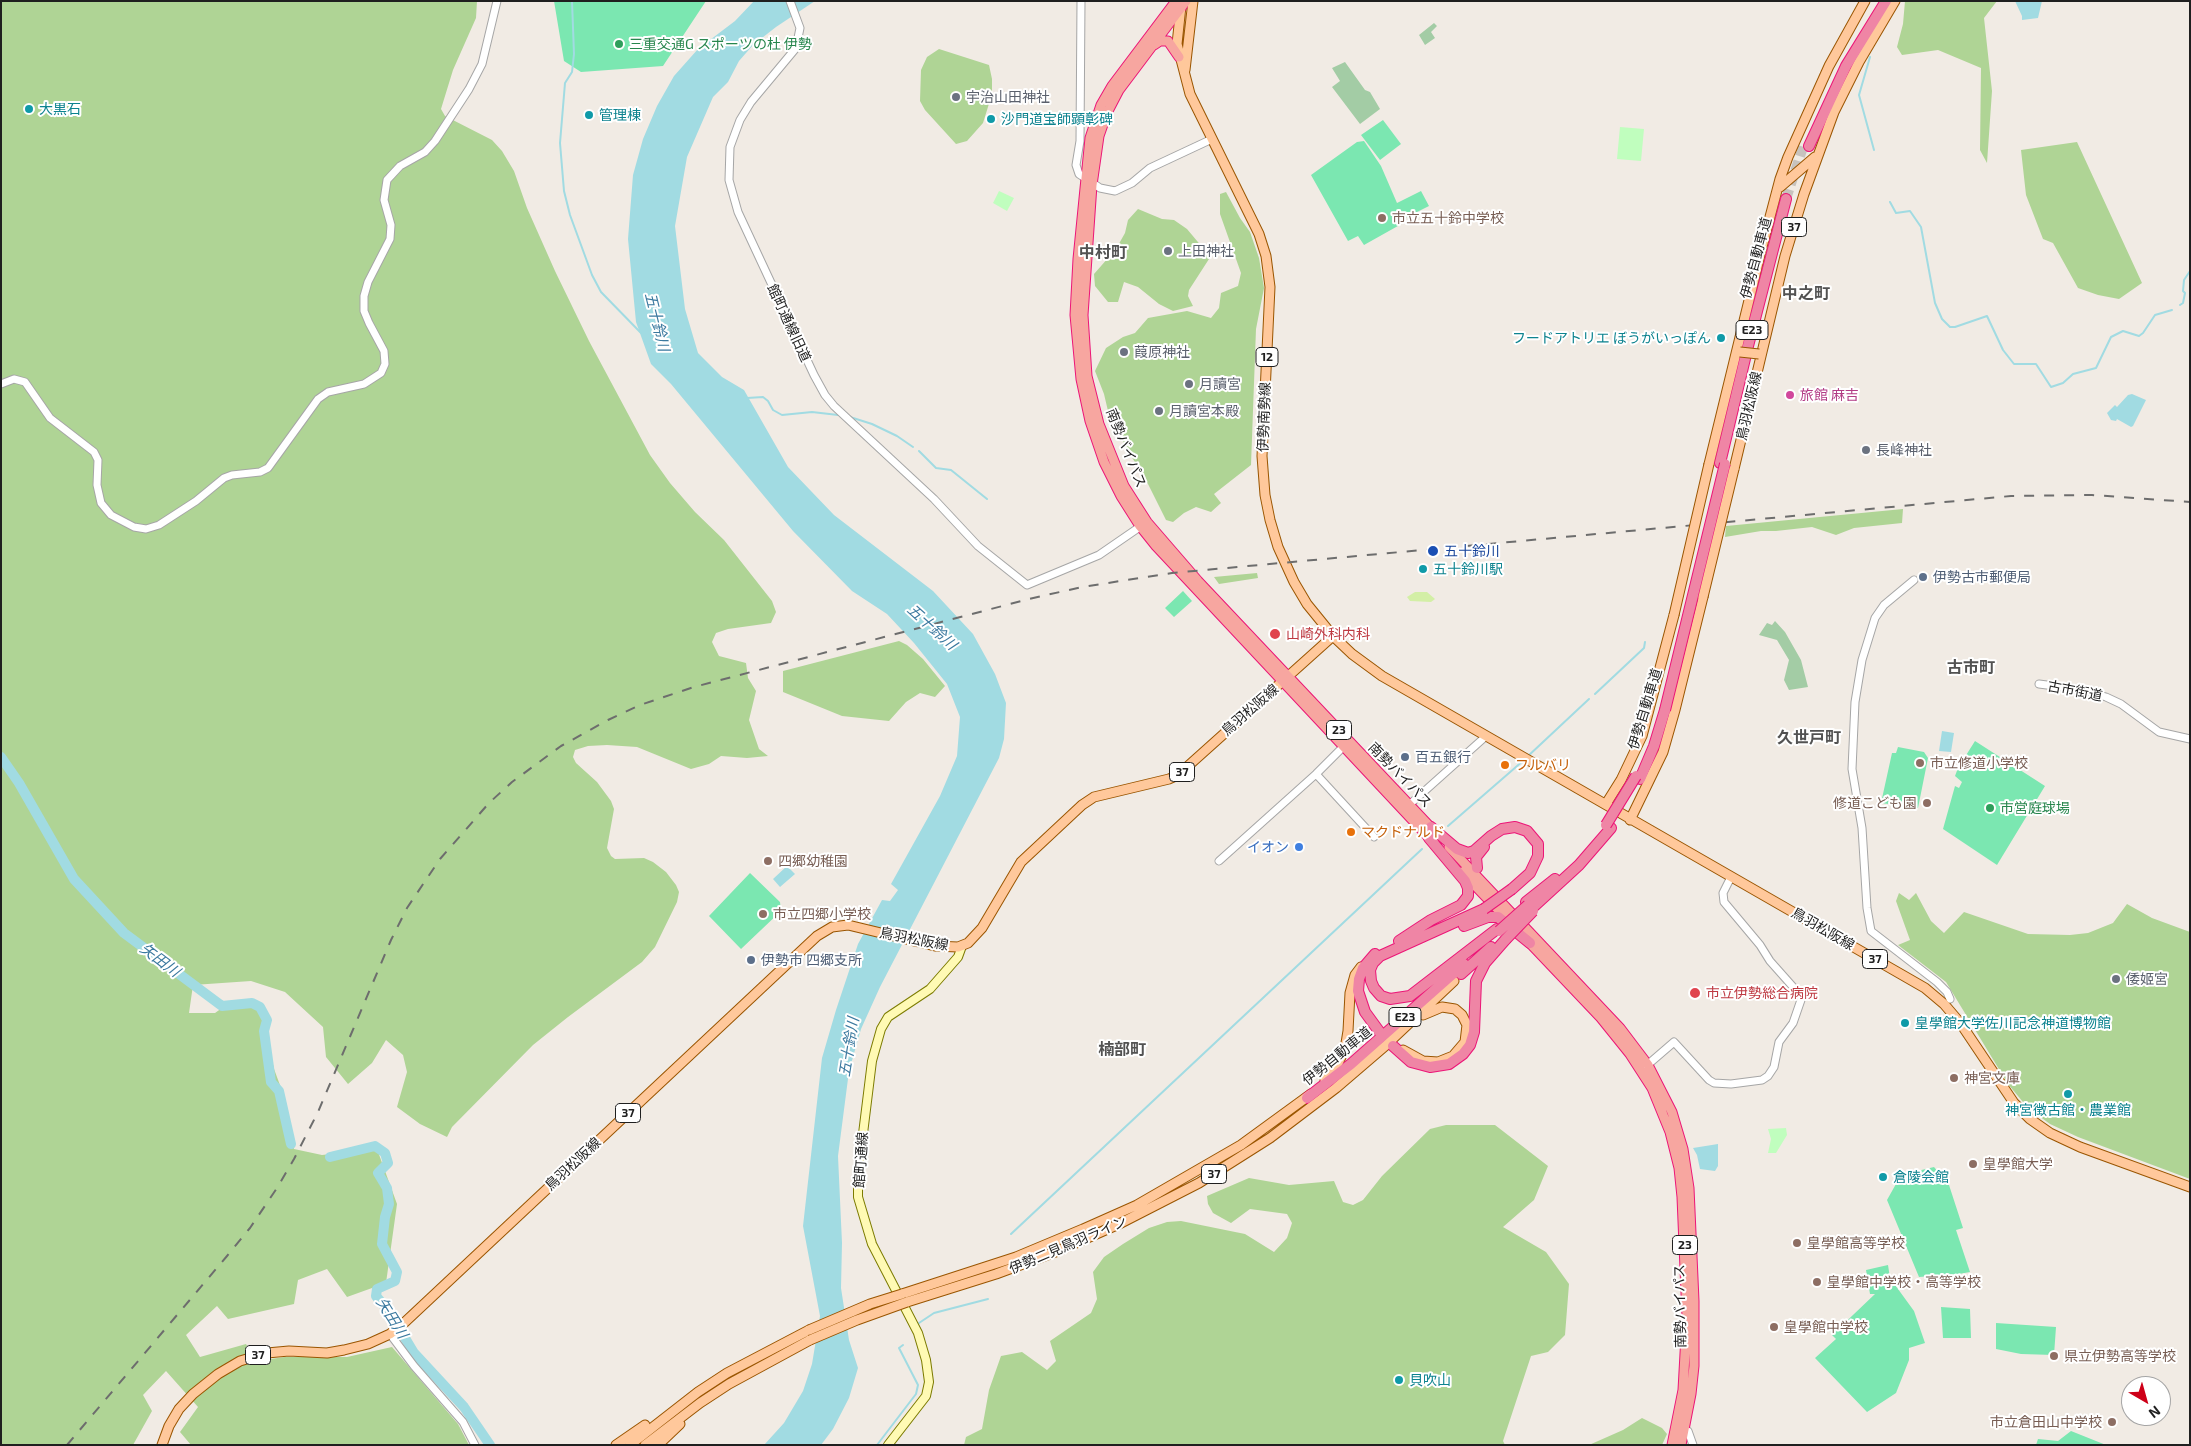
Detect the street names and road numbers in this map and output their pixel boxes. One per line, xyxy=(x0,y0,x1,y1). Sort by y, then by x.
street label: 伊勢自動車道 xyxy=(1737,215,1775,301)
road number: 37 xyxy=(1782,218,1806,236)
street label: 館町通線旧道 xyxy=(764,281,814,365)
road number: E23 xyxy=(1736,320,1768,340)
road number: 12 xyxy=(1256,348,1278,367)
street label: 鳥羽松阪線 xyxy=(1733,370,1765,442)
street label: 伊勢南勢線 xyxy=(1254,382,1274,452)
street label: 南勢バイパス xyxy=(1102,406,1150,490)
street label: 伊勢自動車道 xyxy=(1625,666,1665,752)
street label: 古市街道 xyxy=(2046,677,2104,705)
street label: 鳥羽松阪線 xyxy=(1218,681,1282,739)
road number: 23 xyxy=(1326,720,1352,740)
street label: 南勢バイパス xyxy=(1365,739,1435,811)
road number: 37 xyxy=(1170,762,1194,782)
street label: 鳥羽松阪線 xyxy=(1788,904,1858,954)
street label: 鳥羽松阪線 xyxy=(878,924,950,954)
road number: 37 xyxy=(1862,950,1888,969)
road number: E23 xyxy=(1389,1008,1421,1026)
street label: 伊勢自動車道 xyxy=(1299,1023,1375,1089)
road number: 37 xyxy=(616,1104,640,1122)
street label: 館町通線 xyxy=(851,1131,871,1189)
street label: 鳥羽松阪線 xyxy=(542,1134,604,1194)
road number: 37 xyxy=(1202,1164,1226,1184)
street label: 伊勢二見鳥羽ライン xyxy=(1007,1213,1129,1277)
road number: 23 xyxy=(1672,1236,1698,1254)
street label: 南勢バイパス xyxy=(1671,1264,1689,1348)
road number: 37 xyxy=(246,1346,270,1364)

